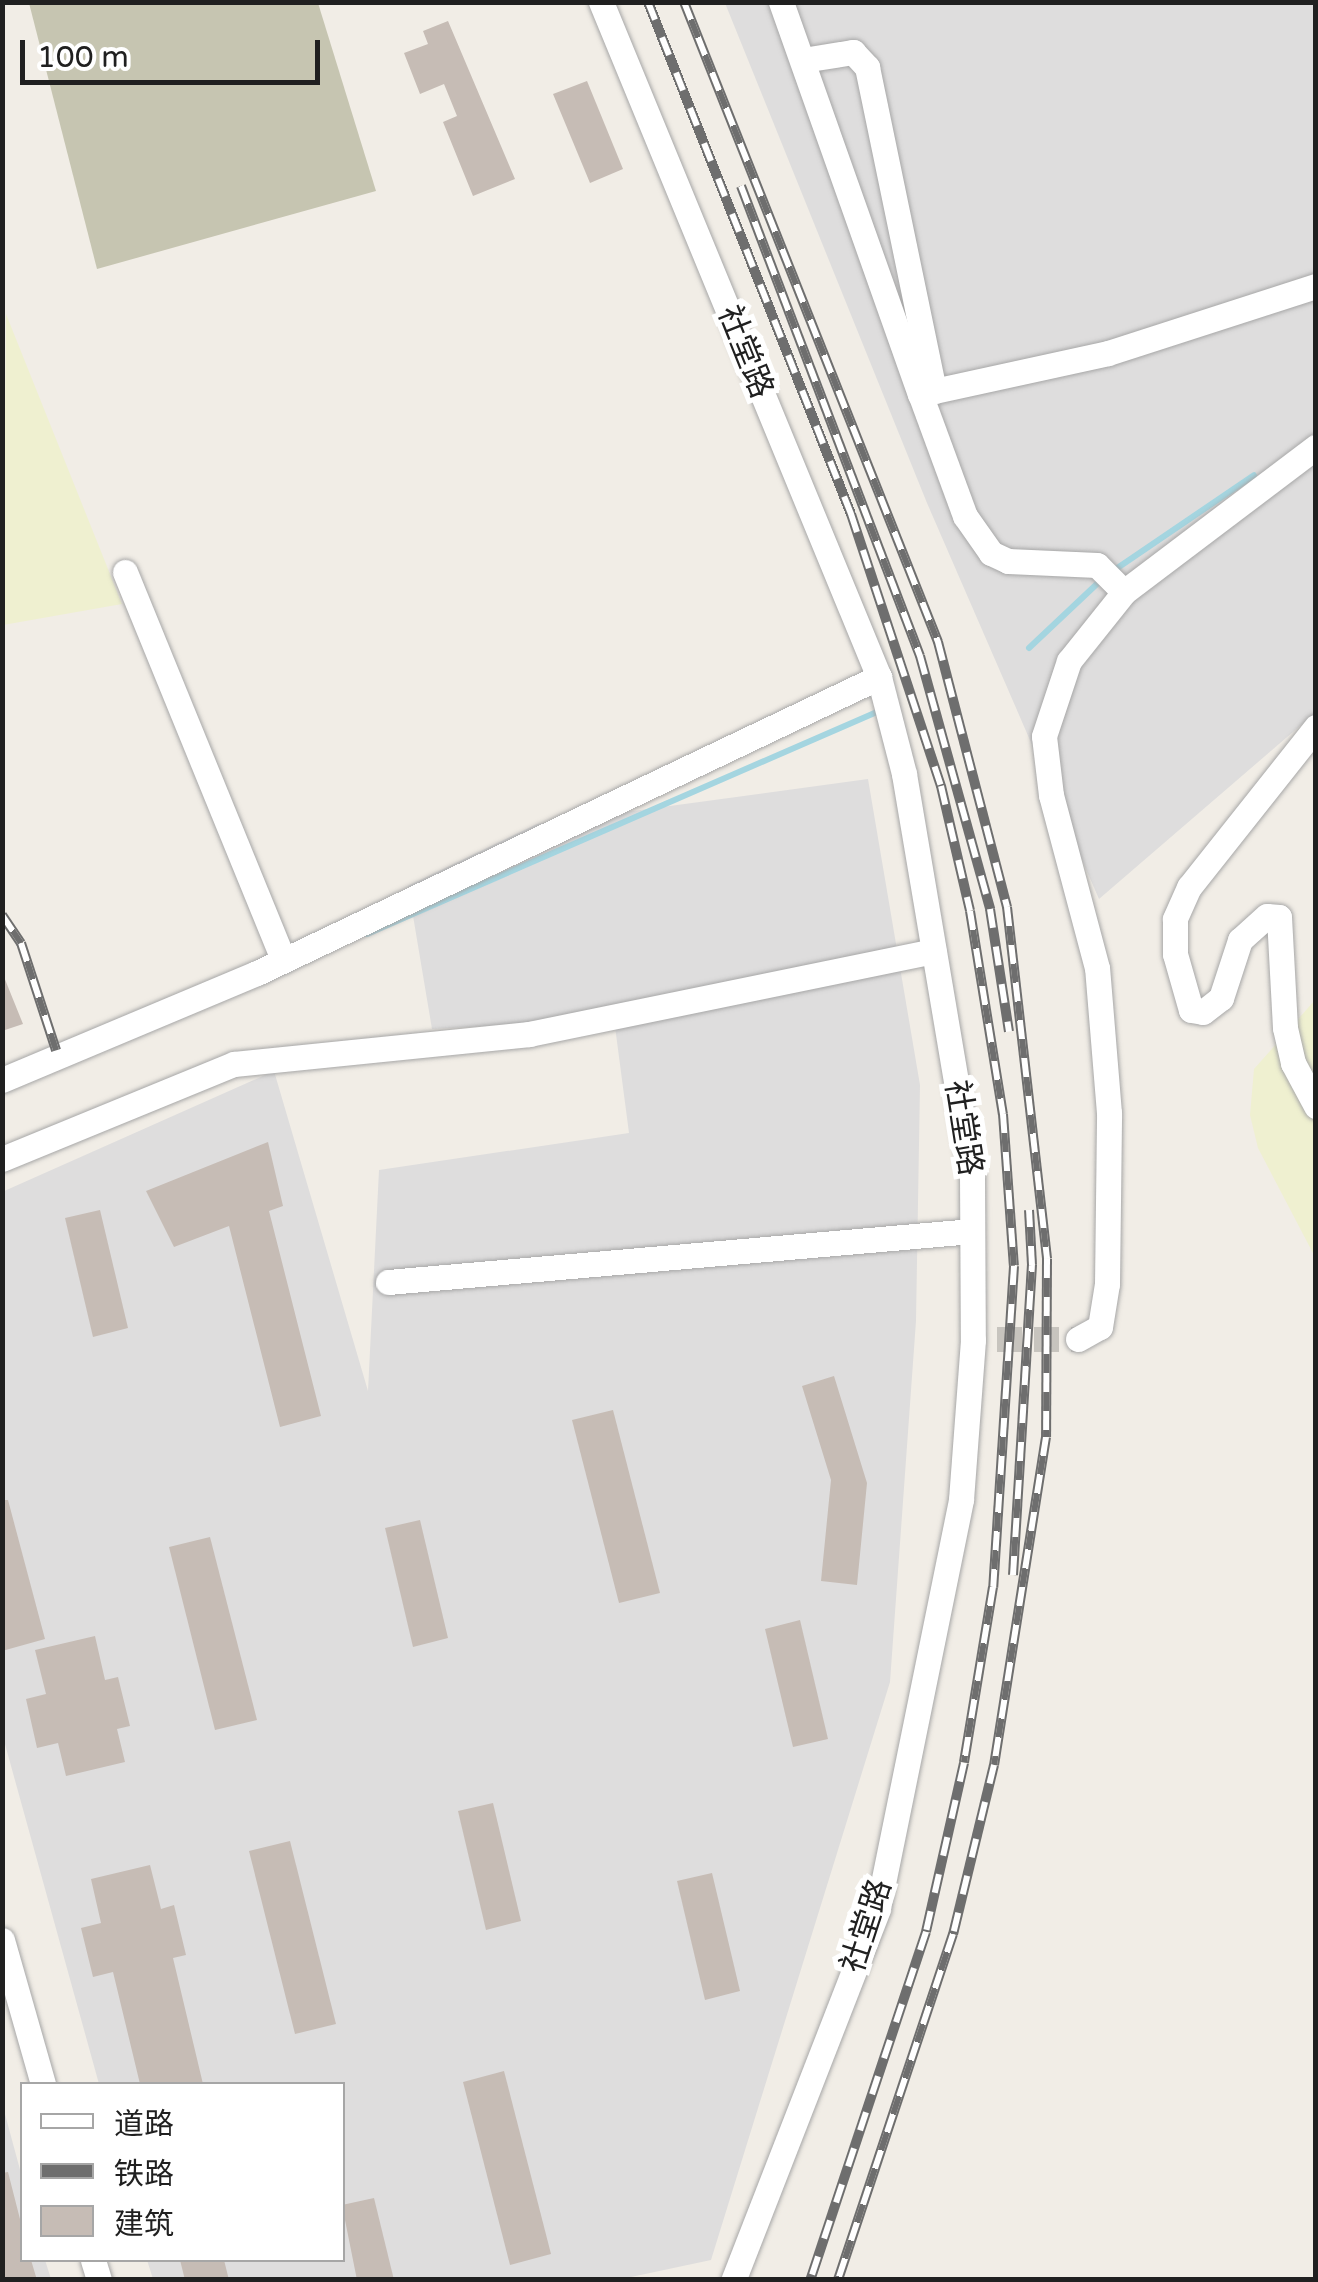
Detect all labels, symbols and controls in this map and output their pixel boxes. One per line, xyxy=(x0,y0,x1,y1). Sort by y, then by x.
scale bar xyxy=(25,20,325,82)
text: 100 m xyxy=(37,39,129,76)
street label: 社堂路 xyxy=(709,300,781,404)
street label: 社堂路 xyxy=(937,1078,989,1178)
street label: 社堂路 xyxy=(834,1874,900,1978)
legend xyxy=(20,2082,345,2262)
text: 道路 xyxy=(114,2106,174,2143)
text: 铁路 xyxy=(114,2156,174,2193)
text: 建筑 xyxy=(114,2206,174,2243)

